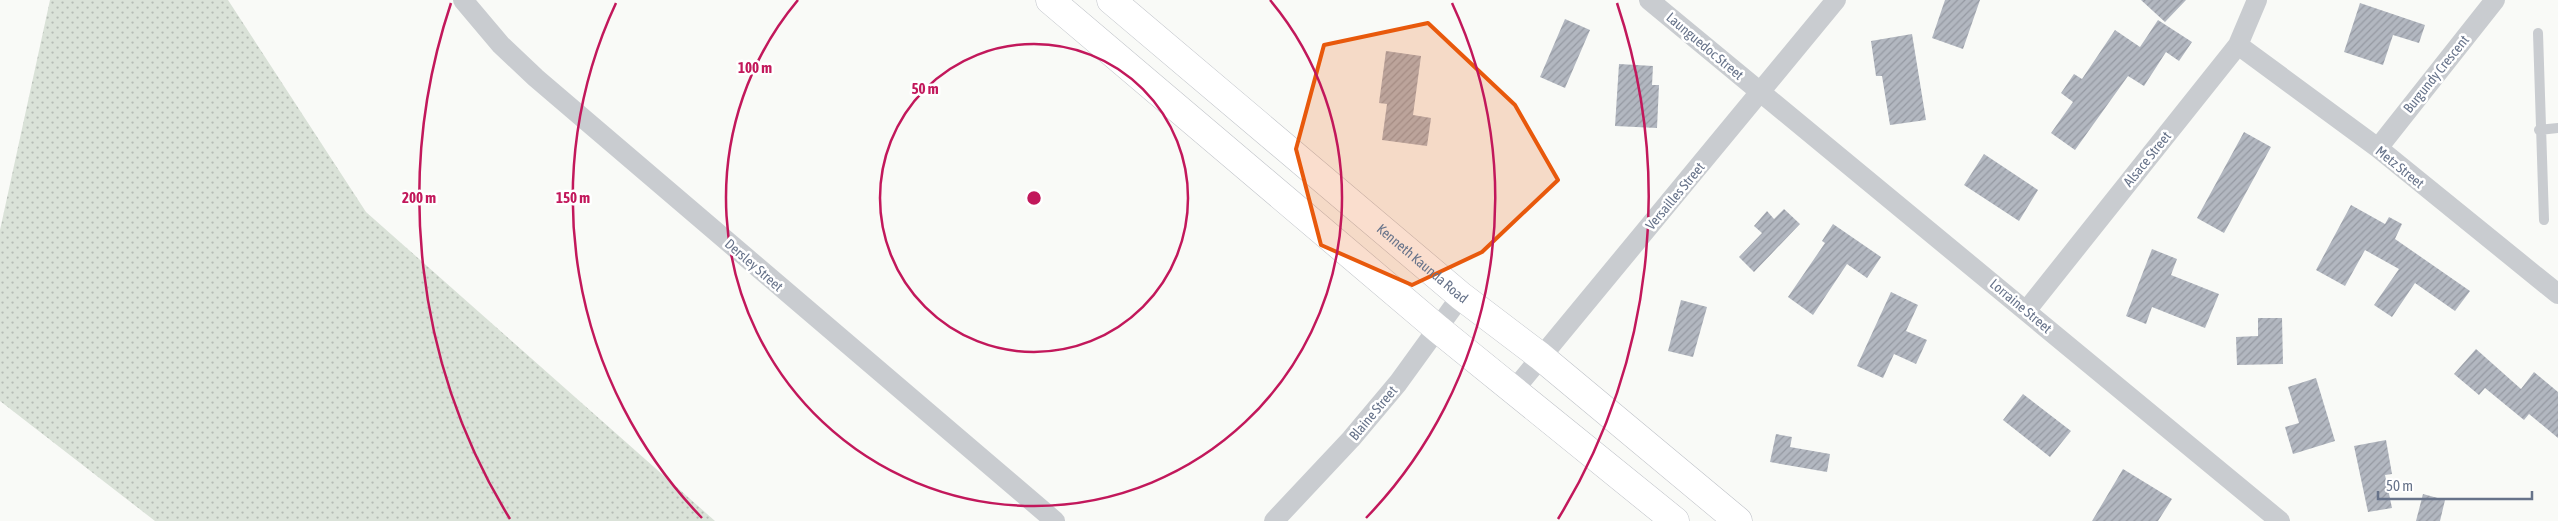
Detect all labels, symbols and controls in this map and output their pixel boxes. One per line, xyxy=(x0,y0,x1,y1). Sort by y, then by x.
street label: Launguedoc Street xyxy=(1663,9,1747,83)
street label: Burgundy Crescent xyxy=(2400,32,2472,116)
text: 100 m xyxy=(738,59,772,76)
text: 50 m xyxy=(912,80,939,97)
street label: Alsace Street xyxy=(2120,128,2174,190)
street label: Metz Street xyxy=(2373,143,2427,191)
street label: Versailles Street xyxy=(1642,159,1708,233)
text: 200 m xyxy=(402,189,436,206)
text: 150 m xyxy=(556,189,590,206)
centre of rings xyxy=(1025,189,1043,207)
street label: Kenneth Kaunda Road xyxy=(1374,220,1471,306)
street label: Dersley Street xyxy=(722,236,786,294)
street label: Lorraine Street xyxy=(1987,276,2055,336)
street label: Blaine Street xyxy=(1346,383,1400,443)
scale bar xyxy=(2378,468,2532,500)
text: 50 m xyxy=(2386,477,2413,494)

